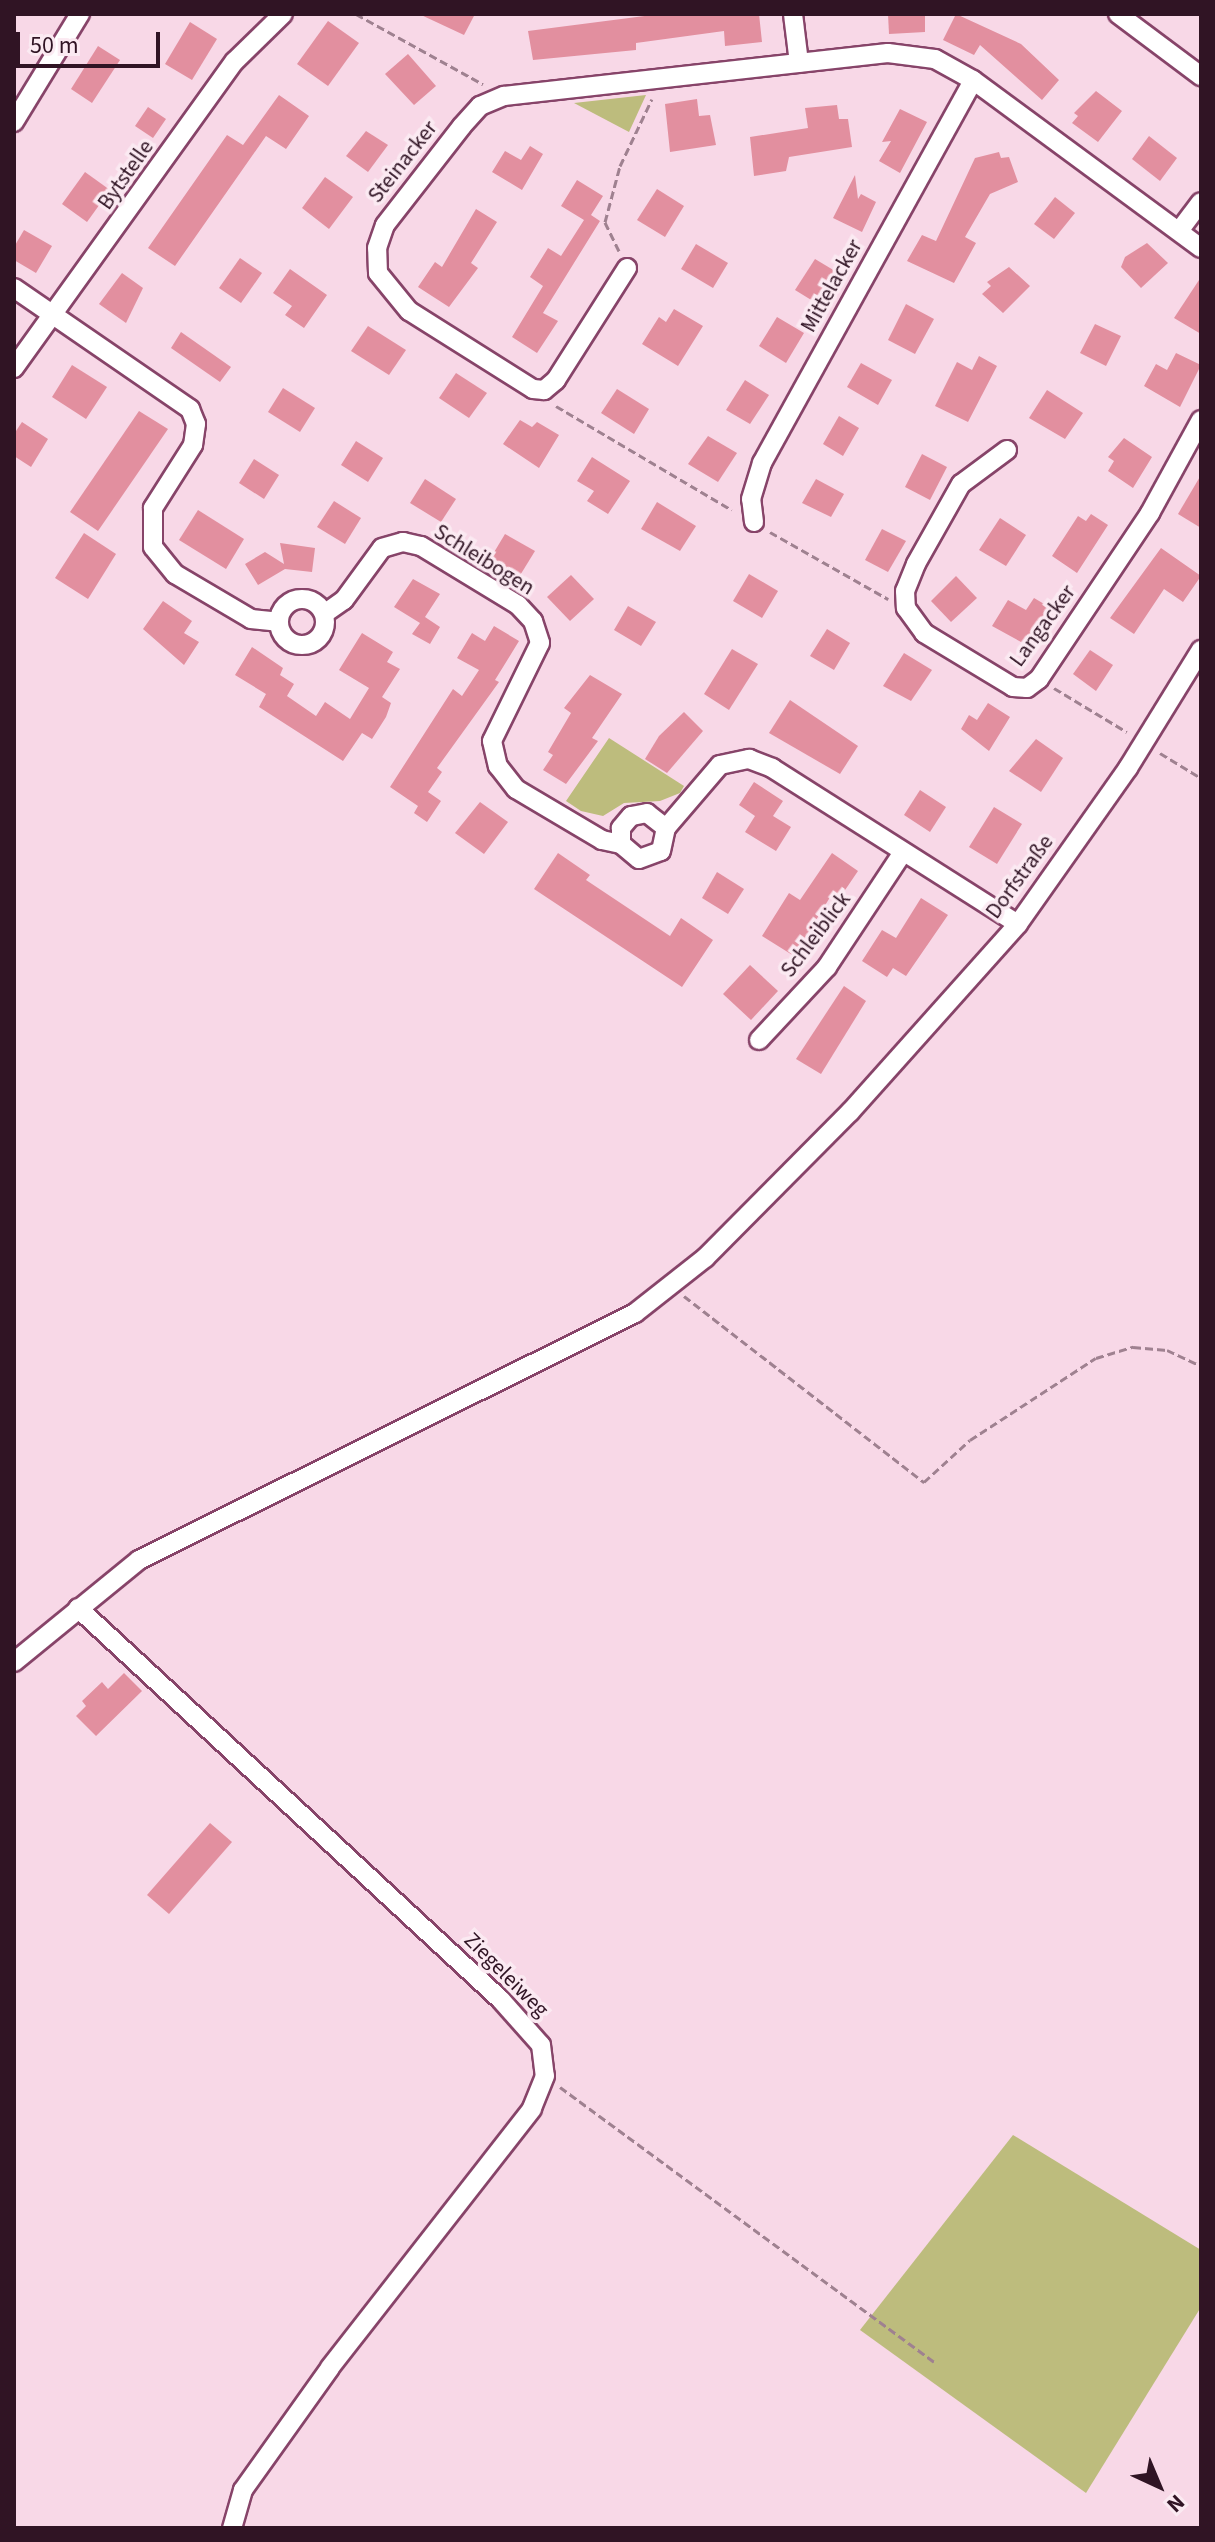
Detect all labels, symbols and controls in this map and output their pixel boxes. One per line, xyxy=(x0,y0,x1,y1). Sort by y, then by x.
scale bar xyxy=(20,16,164,66)
text: 50 m xyxy=(30,28,79,63)
street label: Steinacker xyxy=(363,116,443,208)
street label: Bytstelle xyxy=(93,135,159,215)
street label: Mittelacker xyxy=(796,235,868,337)
street label: Schleibogen xyxy=(429,519,539,601)
street label: Langacker xyxy=(1004,580,1082,672)
street label: Dorfstraße xyxy=(981,830,1059,924)
street label: Schleiblick xyxy=(775,887,857,983)
street label: Ziegeleiweg xyxy=(458,1927,554,2023)
north arrow xyxy=(1119,2446,1199,2526)
text: N xyxy=(1159,2487,1192,2520)

